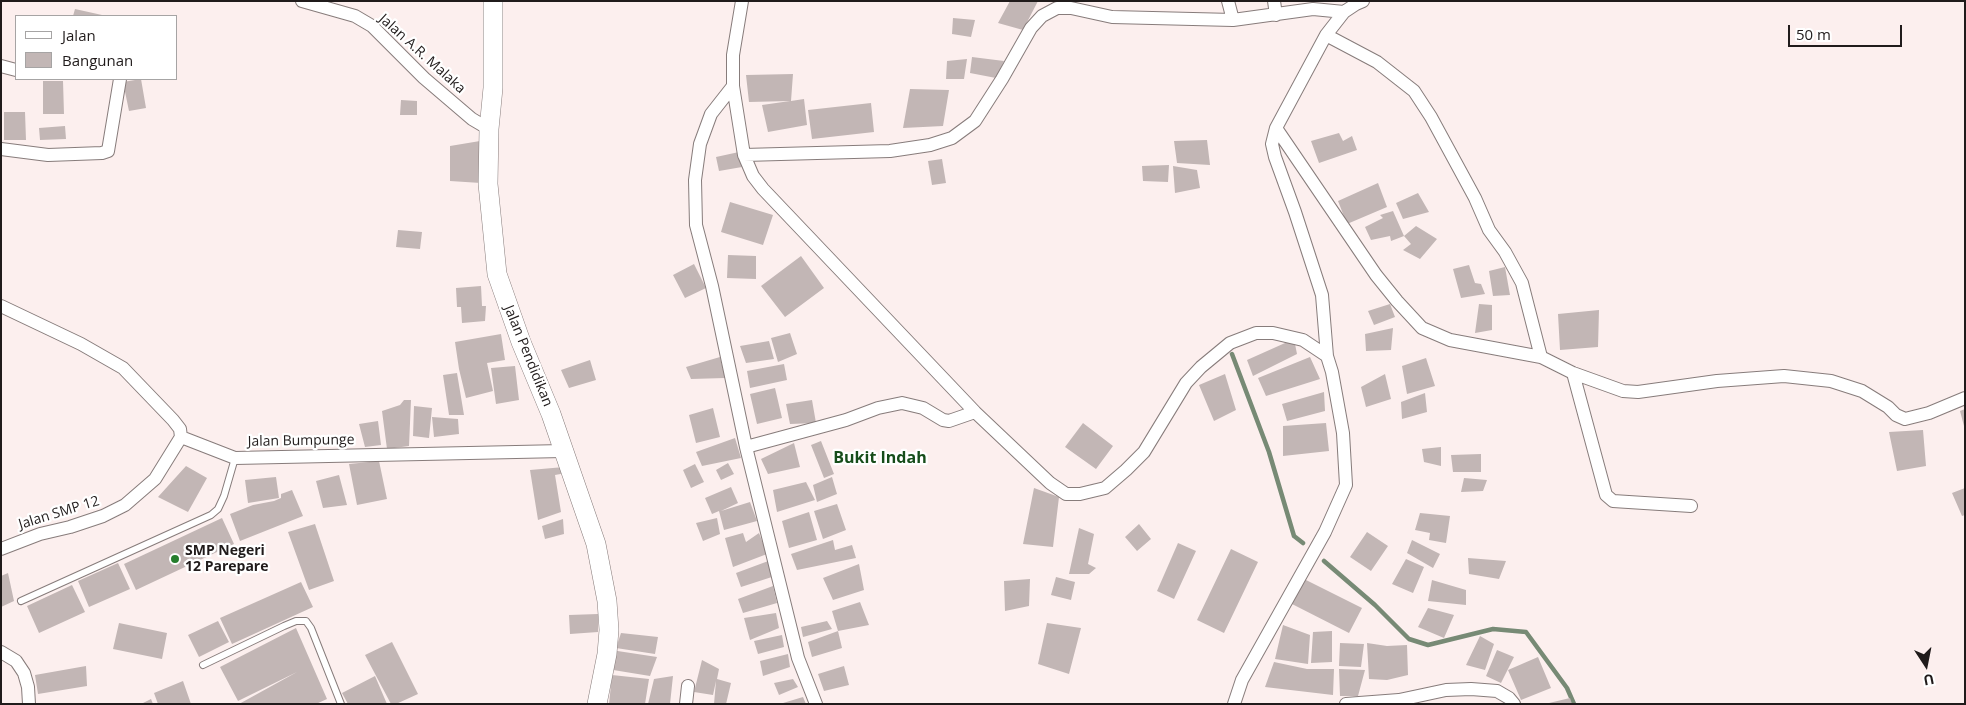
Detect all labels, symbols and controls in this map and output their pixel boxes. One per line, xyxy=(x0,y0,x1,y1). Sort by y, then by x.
street label: Jalan A.R. Malaka xyxy=(375,11,469,97)
legend xyxy=(15,15,178,80)
scale bar xyxy=(1791,15,1905,47)
text: 50 m xyxy=(1796,24,1831,44)
text: Jalan xyxy=(62,25,96,45)
text: Bangunan xyxy=(62,50,133,70)
street label: Jalan Pendidikan xyxy=(500,303,556,409)
street label: Jalan Bumpunge xyxy=(247,432,355,450)
district label: Bukit Indah xyxy=(833,448,927,468)
street label: Jalan SMP 12 xyxy=(17,493,101,533)
place label: SMP Negeri 12 Parepare xyxy=(185,543,268,576)
marker: SMP Negeri 12 Parepare xyxy=(169,553,181,565)
north arrow xyxy=(1901,640,1951,690)
text: U xyxy=(1922,670,1936,691)

